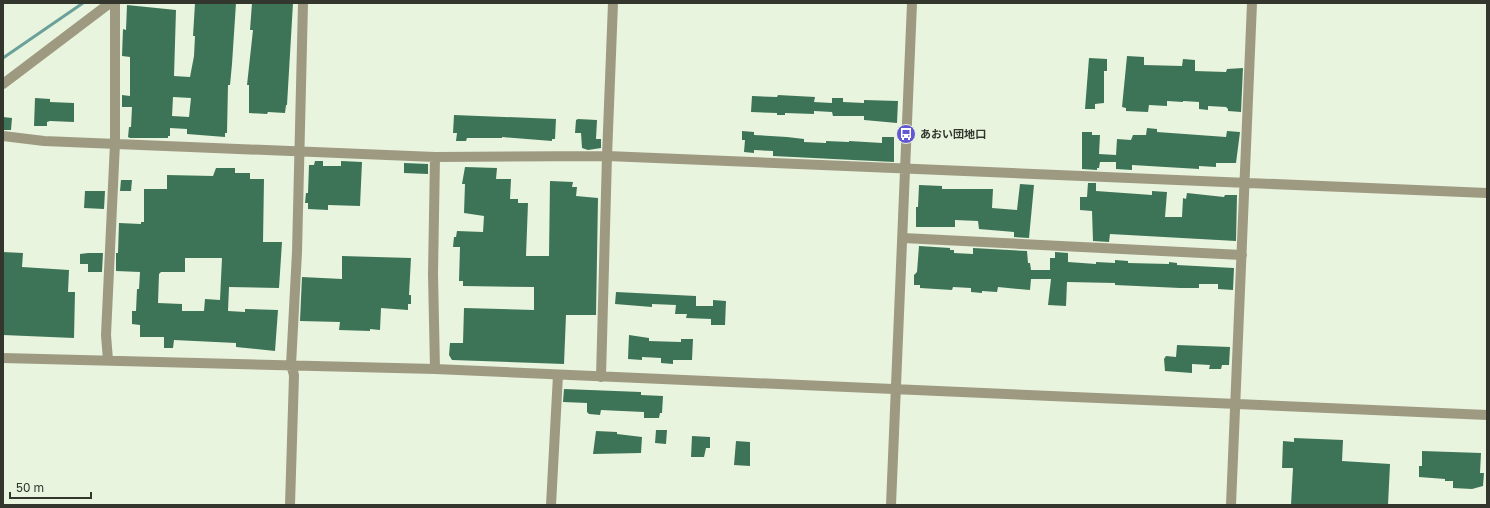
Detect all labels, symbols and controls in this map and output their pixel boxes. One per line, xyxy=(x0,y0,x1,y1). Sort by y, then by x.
bus stop icon: あおい団地口 xyxy=(895,123,917,145)
place label: あおい団地口 xyxy=(920,127,986,140)
scale bar xyxy=(10,474,91,500)
text: 50 m xyxy=(16,480,44,495)

